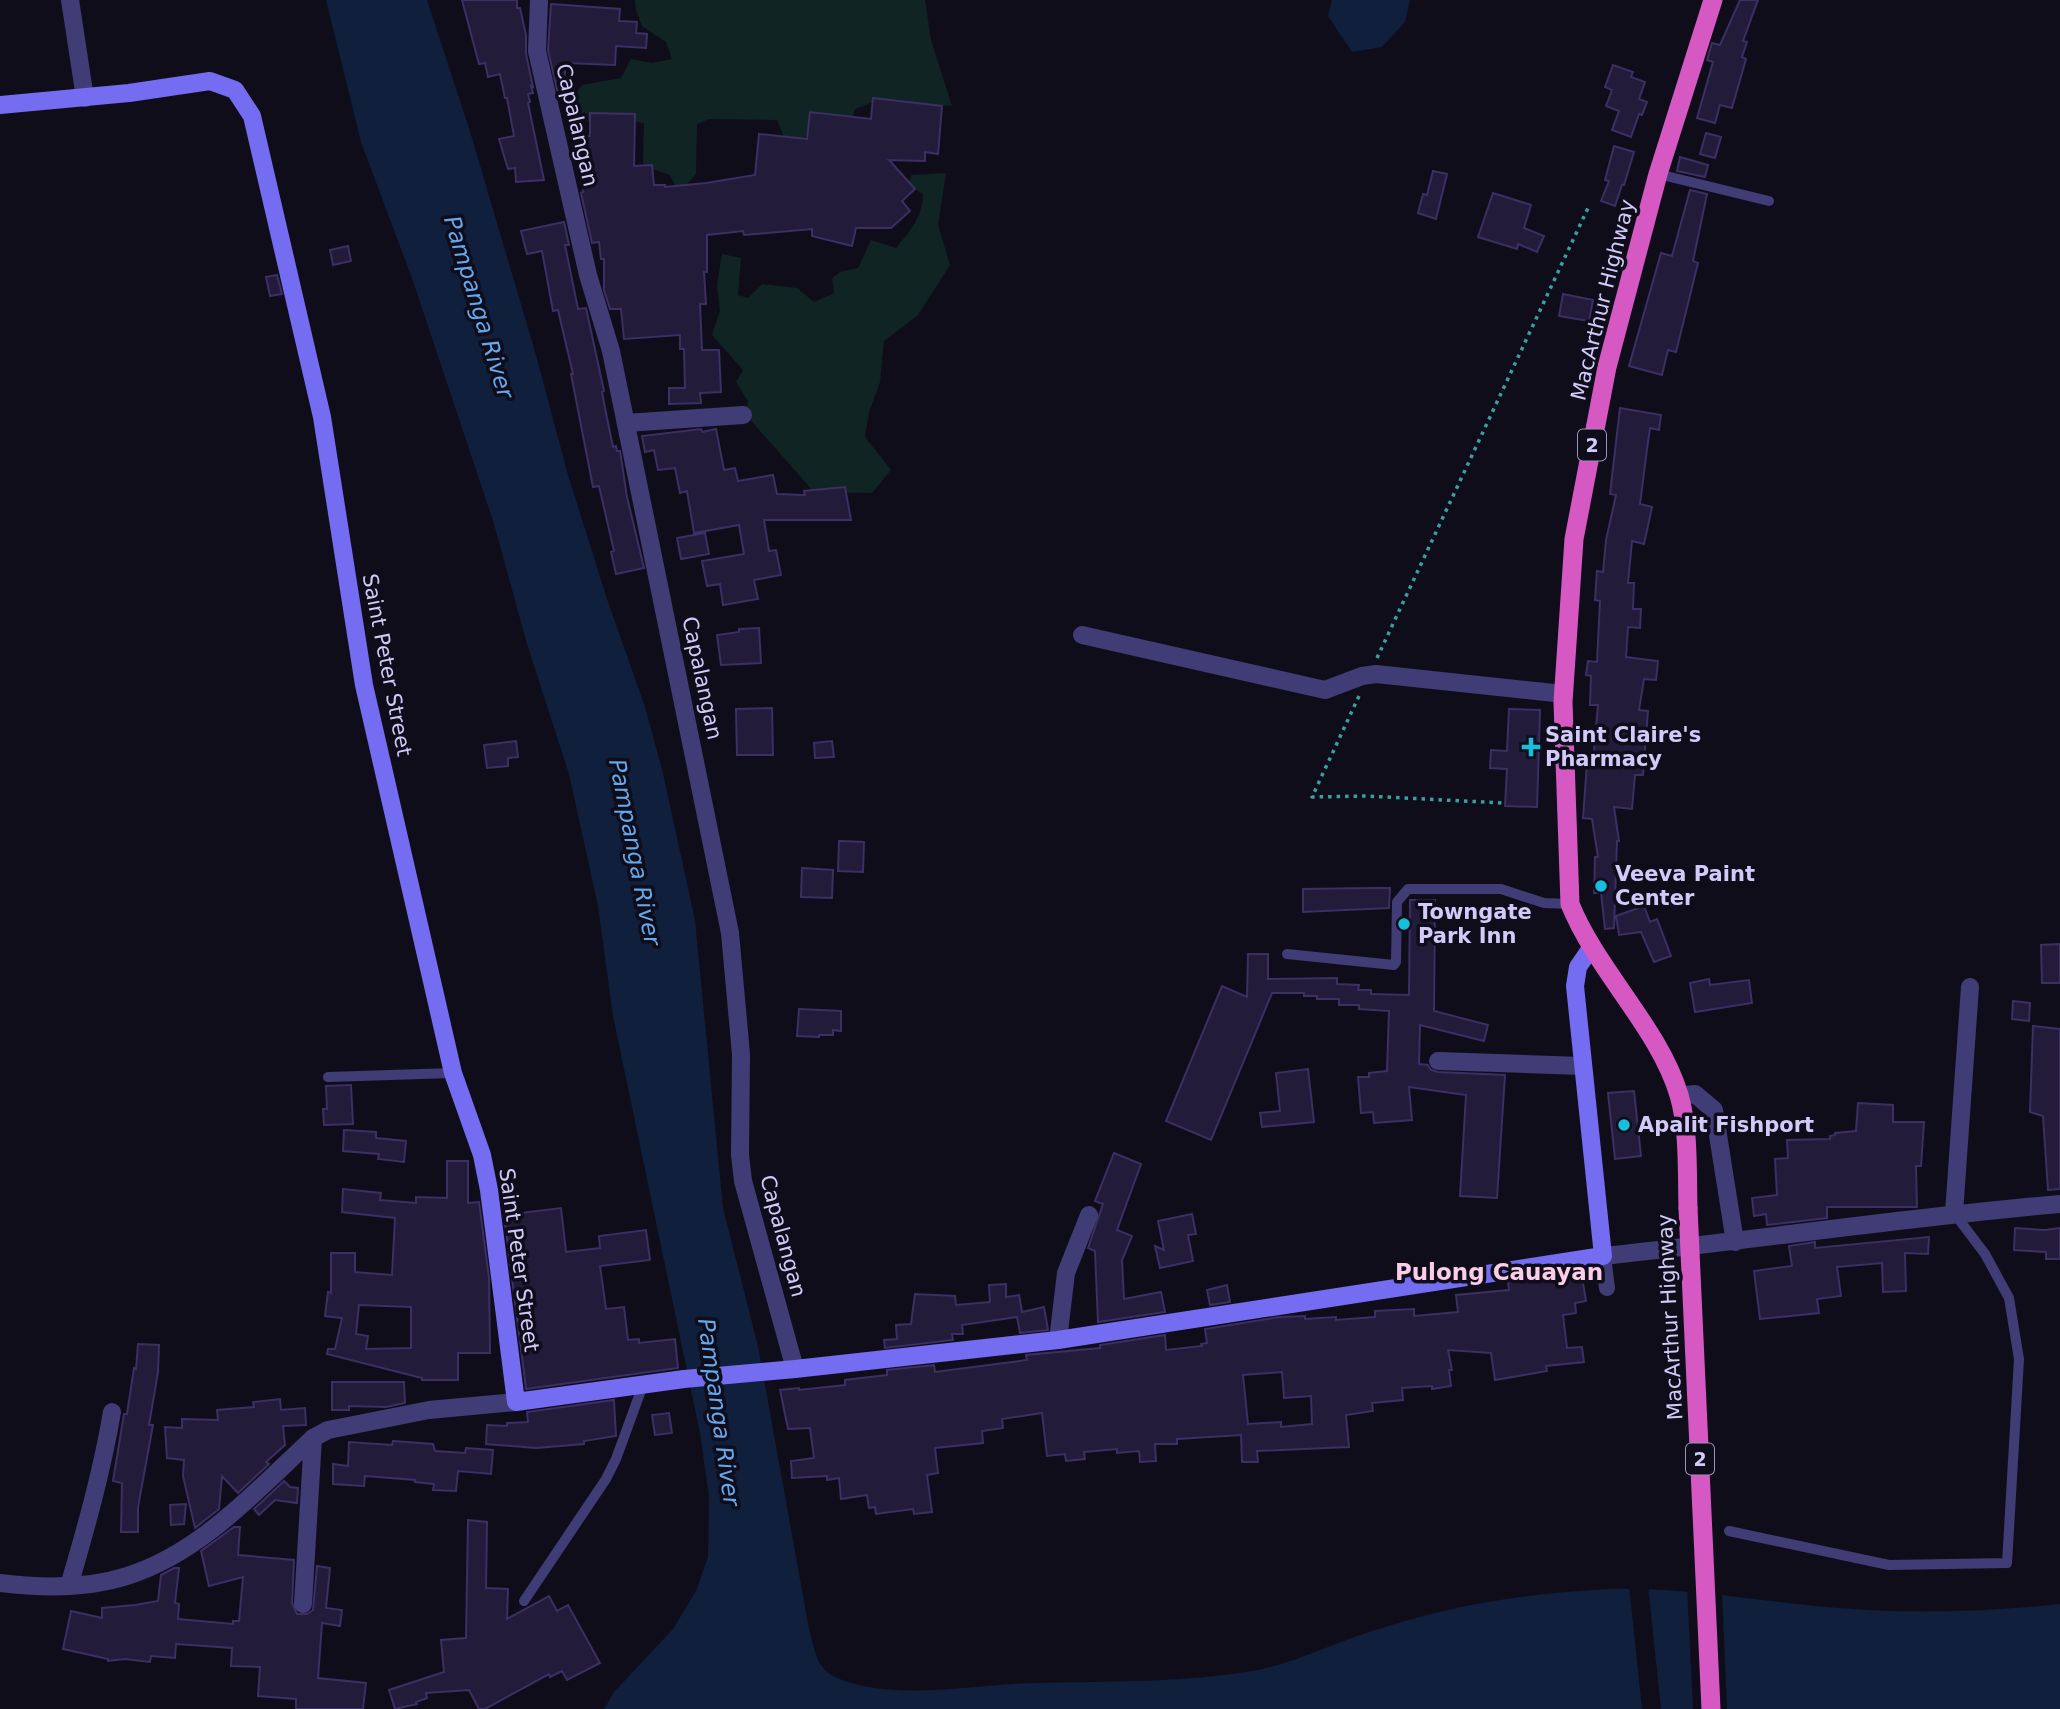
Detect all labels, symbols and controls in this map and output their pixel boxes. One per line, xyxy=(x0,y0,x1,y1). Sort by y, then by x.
street label: Capalangan xyxy=(551,61,603,189)
street label: MacArthur Highway xyxy=(1566,197,1640,403)
water label: Pampanga River xyxy=(439,213,520,403)
road number: 2 xyxy=(1578,430,1606,460)
street label: Saint Peter Street xyxy=(358,572,416,758)
street label: Capalangan xyxy=(677,614,727,742)
place label: Saint Claire's Pharmacy xyxy=(1545,723,1701,771)
marker: Saint Claire's Pharmacy xyxy=(1523,739,1539,755)
water label: Pampanga River xyxy=(604,757,666,949)
place label: Veeva Paint Center xyxy=(1615,862,1755,910)
marker: Veeva Paint Center xyxy=(1593,878,1609,894)
place label: Towngate Park Inn xyxy=(1418,900,1532,948)
marker: Towngate Park Inn xyxy=(1396,916,1412,932)
place label: Apalit Fishport xyxy=(1638,1113,1814,1137)
marker: Apalit Fishport xyxy=(1616,1117,1632,1133)
street label: Saint Peter Street xyxy=(494,1167,544,1353)
street label: Capalangan xyxy=(755,1172,811,1300)
street label: MacArthur Highway xyxy=(1653,1213,1687,1421)
district label: Pulong Cauayan xyxy=(1395,1259,1603,1285)
water label: Pampanga River xyxy=(693,1316,745,1509)
road number: 2 xyxy=(1686,1443,1714,1474)

